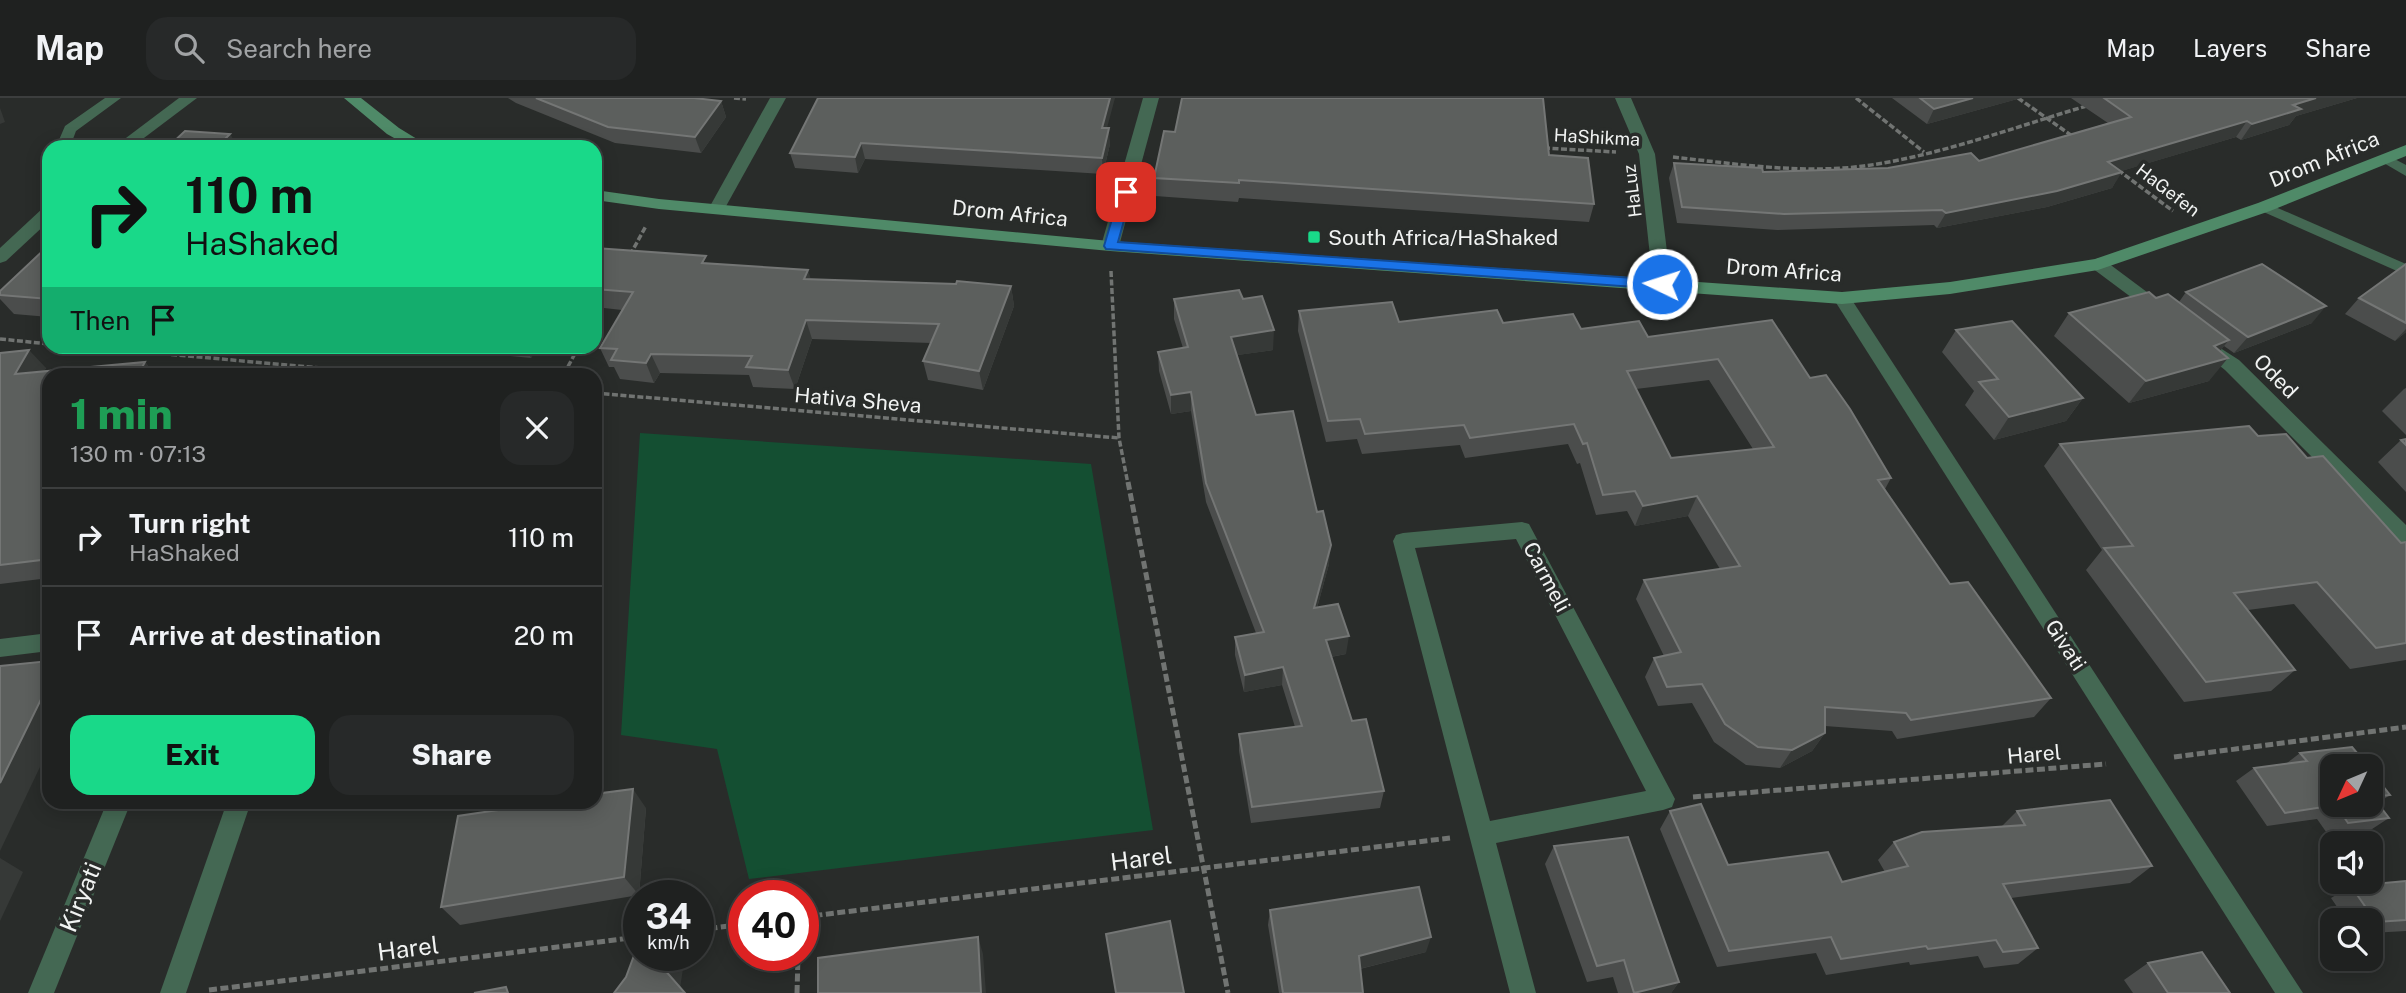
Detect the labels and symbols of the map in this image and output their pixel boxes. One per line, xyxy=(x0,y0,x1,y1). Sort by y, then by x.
street label: HaShikma xyxy=(1553,124,1641,150)
street label: Drom Africa xyxy=(2265,126,2383,192)
street label: HaGefen xyxy=(2132,159,2204,221)
pin xyxy=(1096,162,1156,222)
street label: HaLuz xyxy=(1618,163,1646,219)
street label: Drom Africa xyxy=(951,194,1069,232)
place label: South Africa/HaShaked xyxy=(1328,225,1558,250)
marker: South Africa/HaShaked xyxy=(1306,229,1322,245)
position arrow xyxy=(1625,247,1699,321)
street label: Drom Africa xyxy=(1725,253,1843,287)
street label: Oded xyxy=(2249,349,2303,403)
street label: Hativa Sheva xyxy=(793,382,923,418)
street label: Carmeli xyxy=(1518,538,1576,616)
street label: Givati xyxy=(2040,615,2092,675)
street label: Harel xyxy=(2006,739,2062,769)
north arrow xyxy=(2320,754,2384,817)
street label: Harel xyxy=(1109,840,1173,876)
street label: Kiryati xyxy=(53,858,107,936)
speed limit sign: 40 xyxy=(728,880,819,971)
street label: Harel xyxy=(376,930,440,966)

